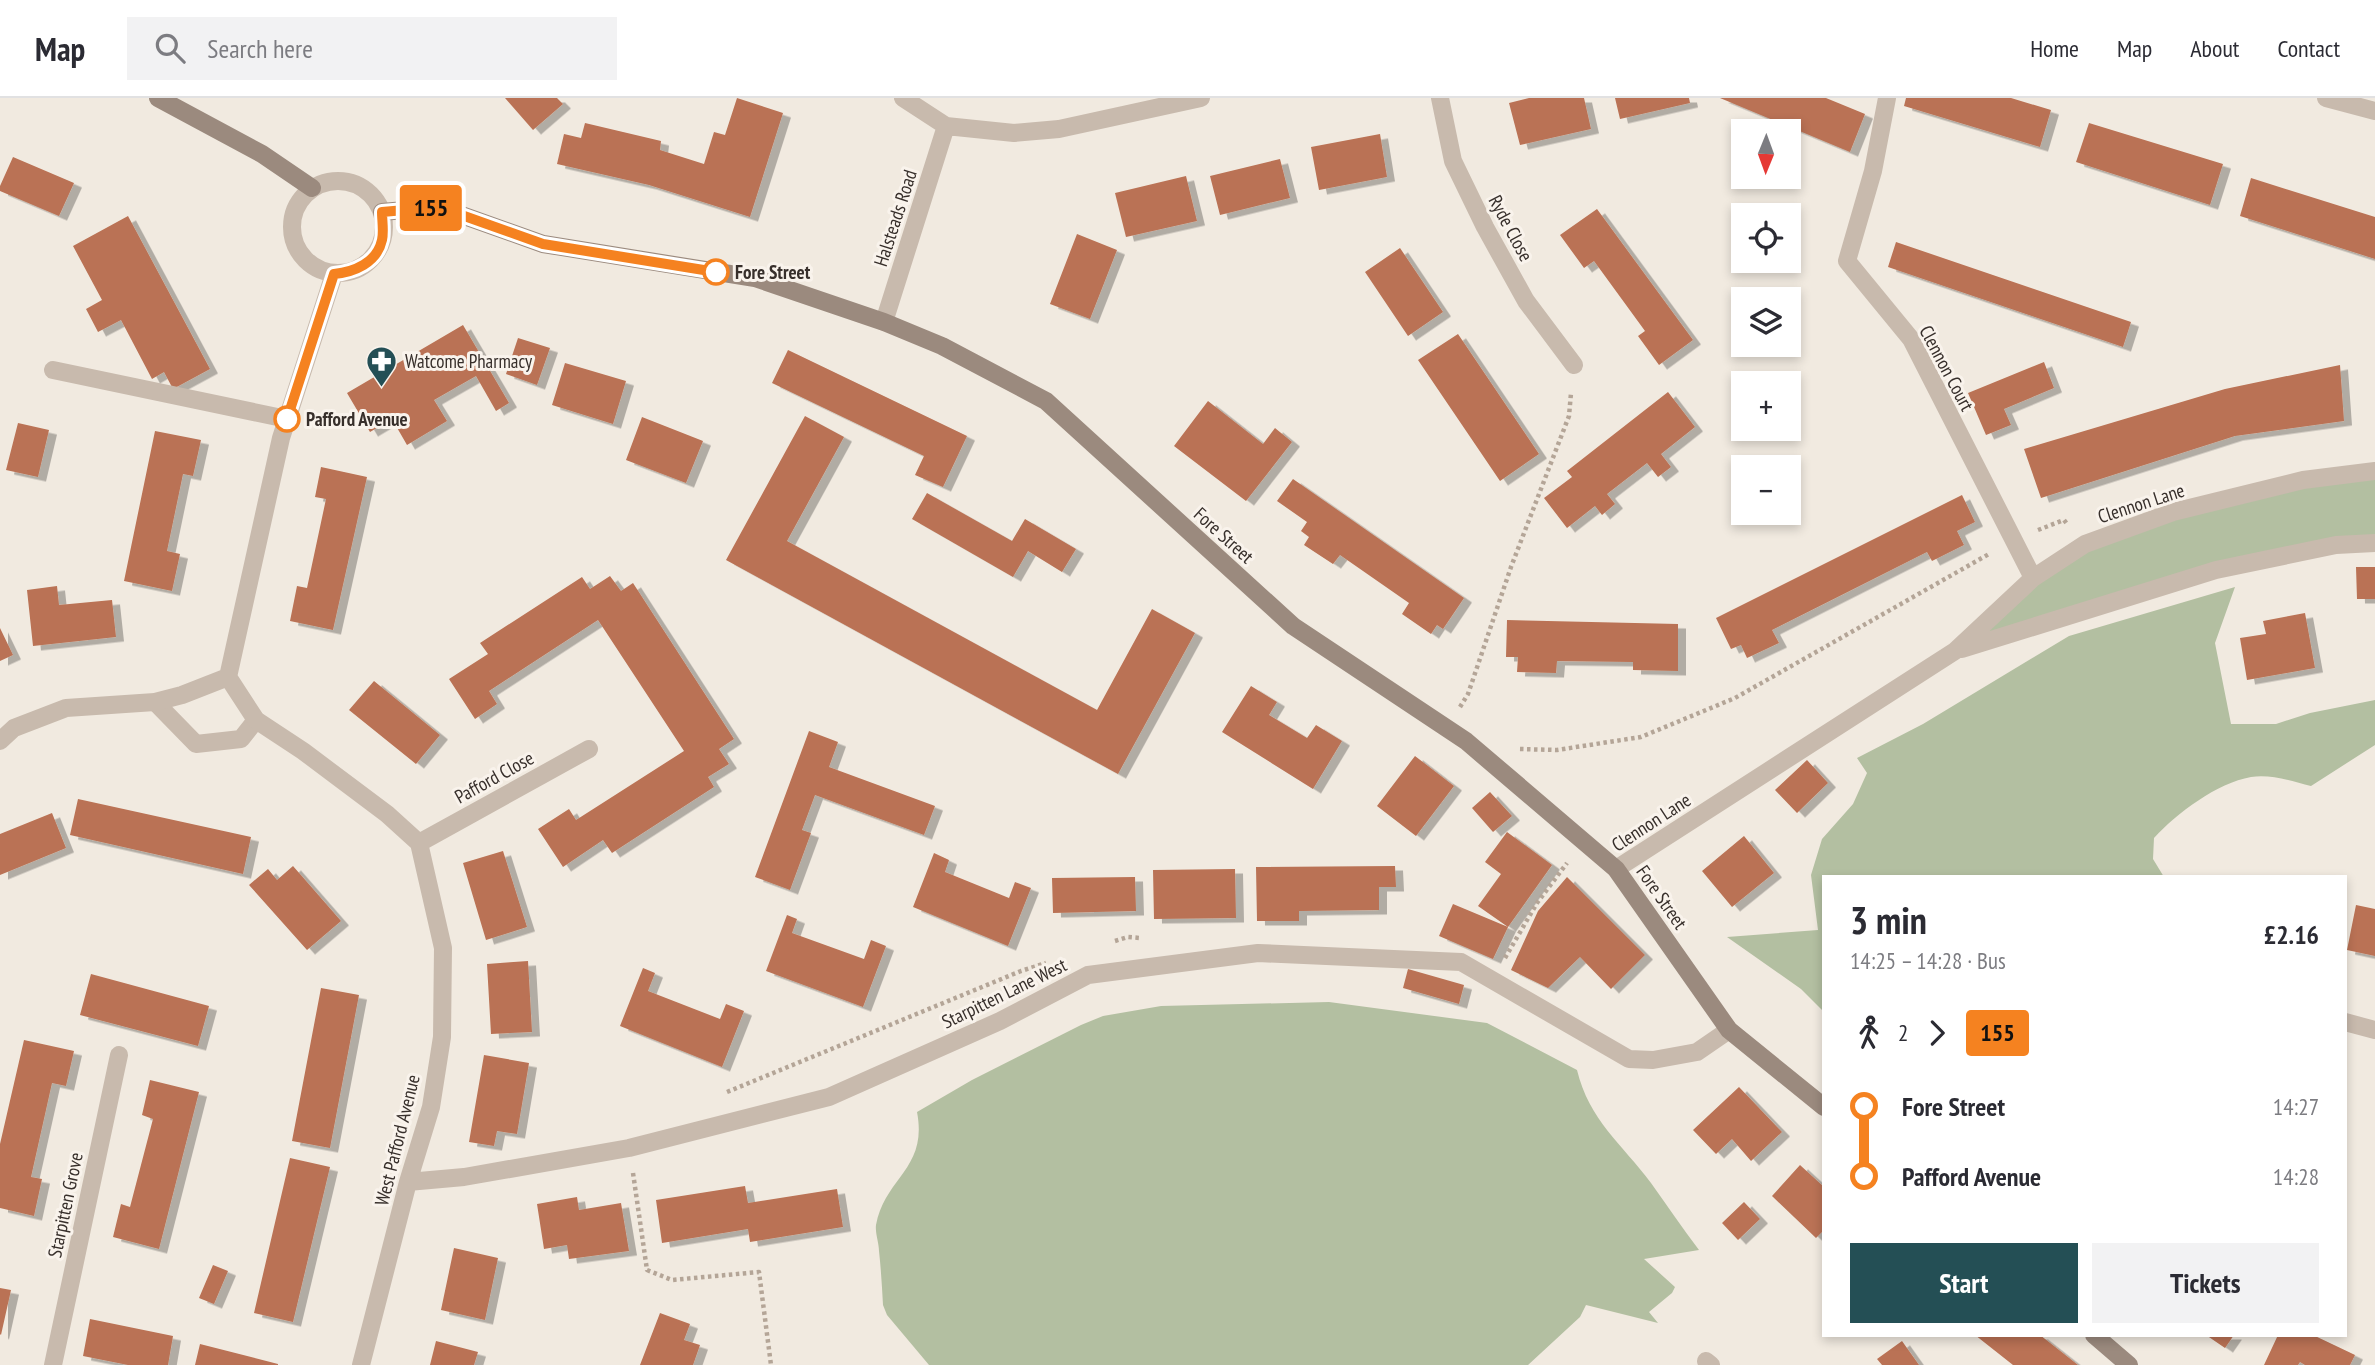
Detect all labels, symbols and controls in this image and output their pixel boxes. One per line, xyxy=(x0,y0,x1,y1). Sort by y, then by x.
search box xyxy=(127,17,617,80)
text: Map xyxy=(35,27,85,70)
icon: search xyxy=(151,29,189,67)
text: Search here xyxy=(207,32,313,65)
text: Home xyxy=(2030,33,2079,64)
text: Map xyxy=(2117,33,2152,64)
text: About xyxy=(2190,33,2239,64)
text: Contact xyxy=(2277,33,2340,64)
north arrow xyxy=(1731,119,1801,189)
map controls xyxy=(1731,119,1801,525)
street label: Halsteads Road xyxy=(868,167,922,269)
line badge: 155 xyxy=(391,185,471,231)
street label: Ryde Close xyxy=(1484,191,1538,265)
text: 155 xyxy=(414,192,448,223)
button: locate xyxy=(1731,203,1801,273)
marker: Fore Street xyxy=(703,259,729,285)
place label: Fore Street xyxy=(735,260,811,284)
button: layers xyxy=(1731,287,1801,357)
street label: Clennon Court xyxy=(1914,321,1980,416)
pharmacy icon: Watcome Pharmacy xyxy=(365,344,399,388)
place label: Watcome Pharmacy xyxy=(405,349,533,373)
button: + xyxy=(1731,371,1801,441)
marker: Pafford Avenue xyxy=(274,406,300,432)
place label: Pafford Avenue xyxy=(306,407,408,431)
button: − xyxy=(1731,455,1801,525)
street label: Clennon Lane xyxy=(2095,478,2187,528)
street label: Fore Street xyxy=(1189,502,1260,569)
street label: Pafford Close xyxy=(450,745,538,808)
street label: Clennon Lane xyxy=(1607,787,1695,856)
street label: Fore Street xyxy=(1631,860,1693,934)
text: 3 min xyxy=(1850,895,1927,944)
text: £2.16 xyxy=(2264,918,2319,951)
text: 14:25 – 14:28 · Bus xyxy=(1850,946,2006,975)
street label: Starpitten Lane West xyxy=(938,952,1071,1034)
icon: walk xyxy=(1850,1014,1888,1052)
icon: forward xyxy=(1918,1014,1956,1052)
text: 155 xyxy=(1980,1017,2015,1048)
text: 2 xyxy=(1898,1018,1908,1047)
street label: West Pafford Avenue xyxy=(369,1072,425,1208)
text: Fore Street xyxy=(1902,1090,2005,1123)
text: 14:27 xyxy=(2273,1092,2319,1121)
street label: Starpitten Grove xyxy=(42,1150,88,1260)
text: Pafford Avenue xyxy=(1902,1160,2041,1193)
text: 14:28 xyxy=(2273,1162,2319,1191)
button: Start xyxy=(1850,1243,2078,1323)
button: Tickets xyxy=(2092,1243,2319,1323)

